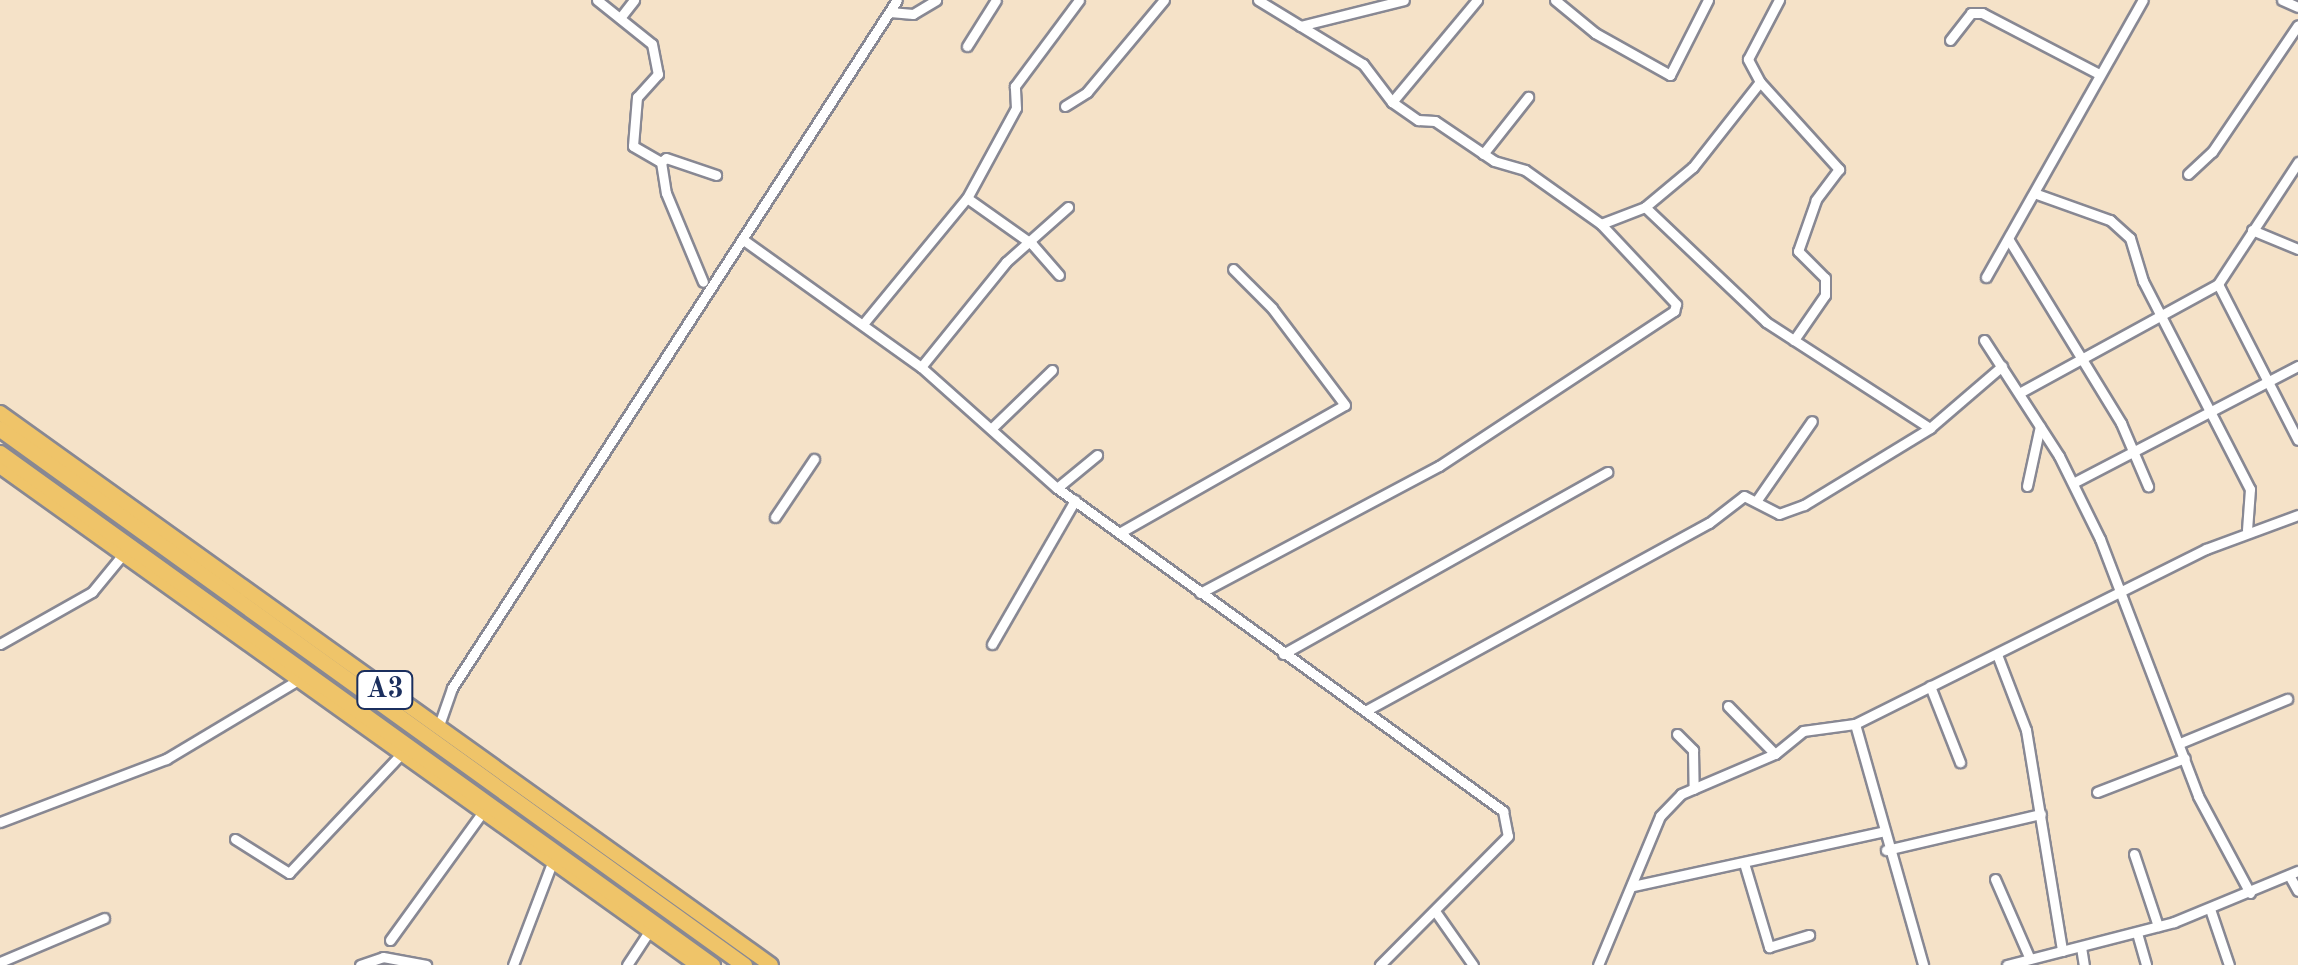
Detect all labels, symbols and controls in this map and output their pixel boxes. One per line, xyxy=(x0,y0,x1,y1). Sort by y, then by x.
road number: A3 xyxy=(355,667,415,713)

